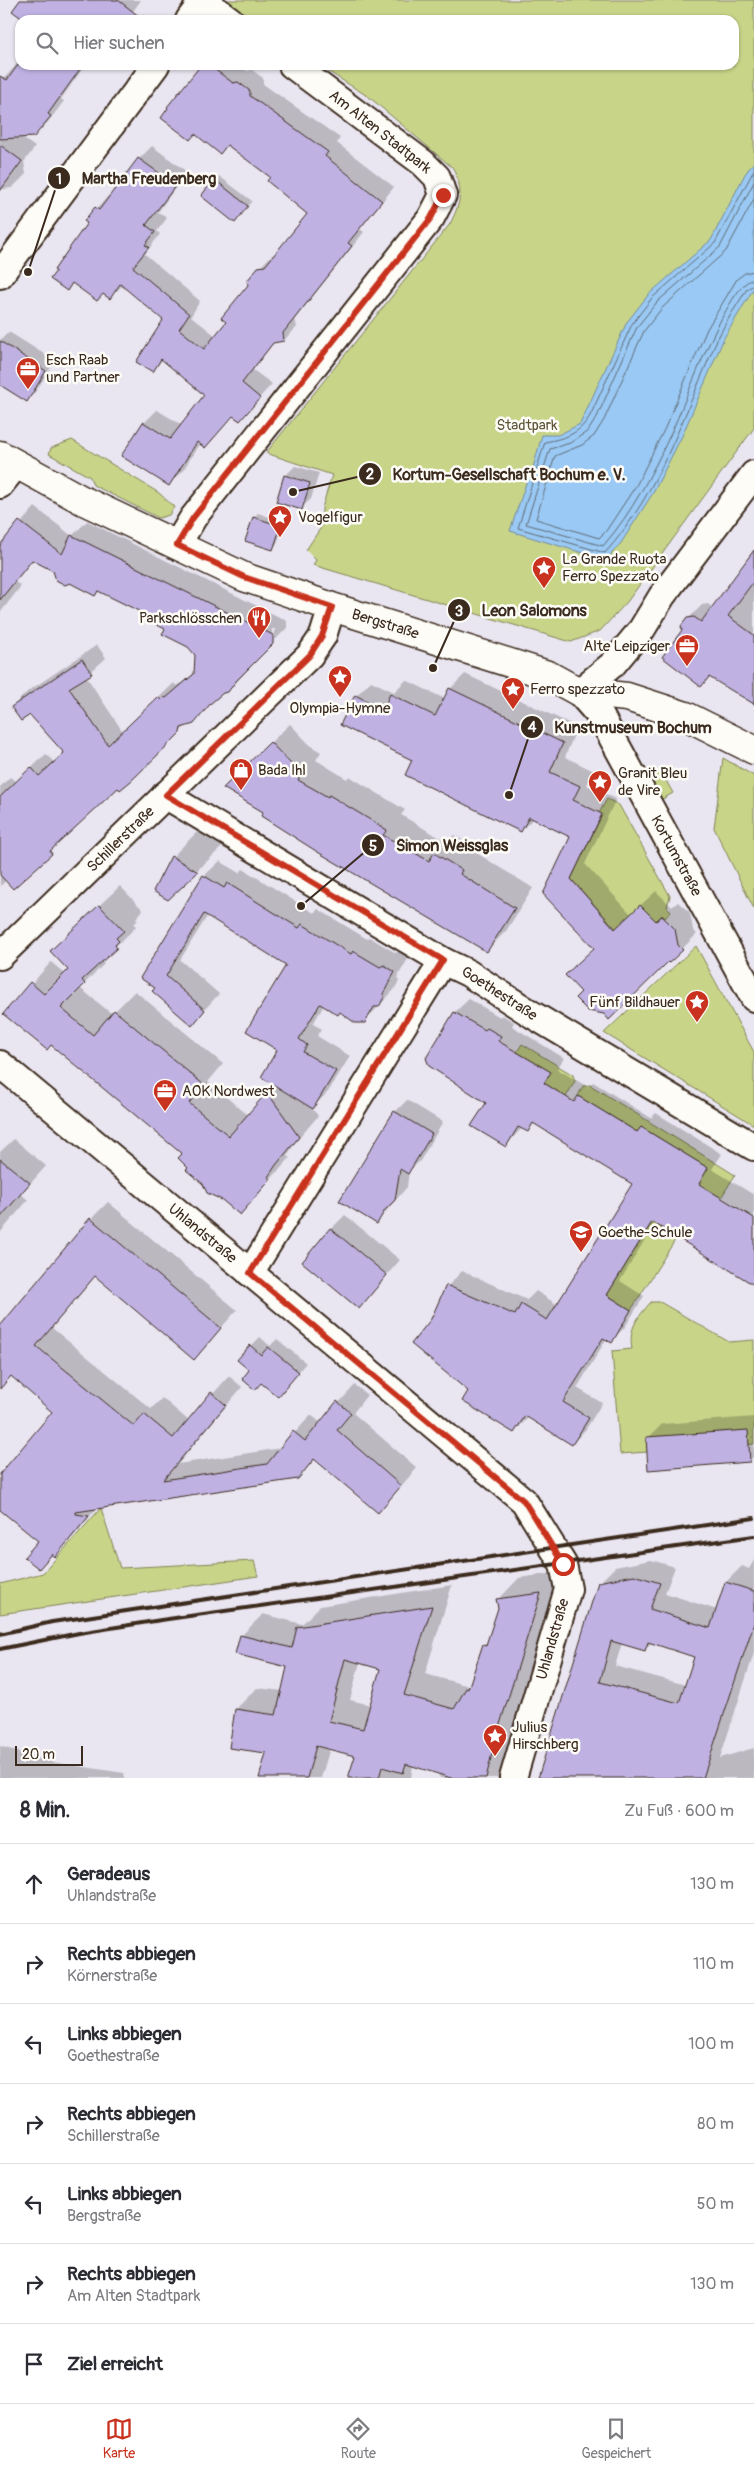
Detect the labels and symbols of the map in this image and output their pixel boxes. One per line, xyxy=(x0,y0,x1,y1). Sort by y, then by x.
street label: Am Alten Stadtpark xyxy=(325,86,436,178)
callout: Martha Freudenberg xyxy=(47,163,227,194)
text: Martha Freudenberg xyxy=(82,169,216,189)
text: 1 xyxy=(56,170,62,189)
route end xyxy=(432,184,455,207)
place label: Esch Raab und Partner xyxy=(46,351,121,387)
office icon: Esch Raab und Partner xyxy=(15,356,41,390)
park label: Stadtpark xyxy=(497,416,558,435)
callout: Kortum-Gesellschaft Bochum e. V. xyxy=(358,459,636,490)
text: 2 xyxy=(366,465,374,484)
text: Kortum-Gesellschaft Bochum e. V. xyxy=(393,465,625,485)
place icon: Vogelfigur xyxy=(267,504,293,538)
place label: Vogelfigur xyxy=(298,508,363,527)
place label: La Grande Ruota Ferro Spezzato xyxy=(562,550,666,586)
place icon: La Grande Ruota Ferro Spezzato xyxy=(531,555,557,589)
callout: Leon Salomons xyxy=(446,595,596,626)
text: Leon Salomons xyxy=(481,601,587,621)
text: 3 xyxy=(455,602,463,621)
street label: Bergstraße xyxy=(350,604,422,644)
restaurant icon: Parkschlösschen xyxy=(246,605,272,639)
place label: Parkschlösschen xyxy=(139,609,242,628)
office icon: Alte Leipziger xyxy=(674,633,700,667)
place label: Alte Leipziger xyxy=(584,637,671,656)
place icon: Olympia-Hymne xyxy=(327,664,353,698)
place icon: Ferro spezzato xyxy=(500,676,526,710)
place label: Ferro spezzato xyxy=(530,680,625,699)
place label: Olympia-Hymne xyxy=(289,699,391,718)
callout: Kunstmuseum Bochum xyxy=(520,711,722,742)
text: 4 xyxy=(528,718,537,737)
text: Kunstmuseum Bochum xyxy=(554,718,712,738)
shop icon: Bada Ihl xyxy=(228,757,254,791)
place label: Bada Ihl xyxy=(258,761,306,780)
place label: Granit Bleu de Vire xyxy=(618,764,687,800)
place icon: Granit Bleu de Vire xyxy=(587,769,613,803)
street label: Schillerstraße xyxy=(83,801,159,876)
street label: Kortumstraße xyxy=(647,812,706,900)
callout: Simon Weissglas xyxy=(361,830,518,861)
text: Simon Weissglas xyxy=(396,836,509,856)
text: 5 xyxy=(369,837,377,856)
street label: Goethestraße xyxy=(459,962,542,1025)
place icon: Fünf Bildhauer xyxy=(684,989,710,1023)
place label: Fünf Bildhauer xyxy=(589,993,681,1012)
office icon: AOK Nordwest xyxy=(152,1078,178,1112)
place label: AOK Nordwest xyxy=(182,1082,275,1101)
street label: Uhlandstraße xyxy=(165,1199,241,1268)
school or university icon: Goethe-Schule xyxy=(568,1219,594,1253)
place label: Goethe-Schule xyxy=(598,1223,693,1242)
route start xyxy=(552,1553,575,1576)
street label: Uhlandstraße xyxy=(532,1596,574,1682)
place label: Julius Hirschberg xyxy=(512,1718,579,1754)
place icon: Julius Hirschberg xyxy=(482,1723,508,1757)
scale bar xyxy=(15,1743,82,1766)

